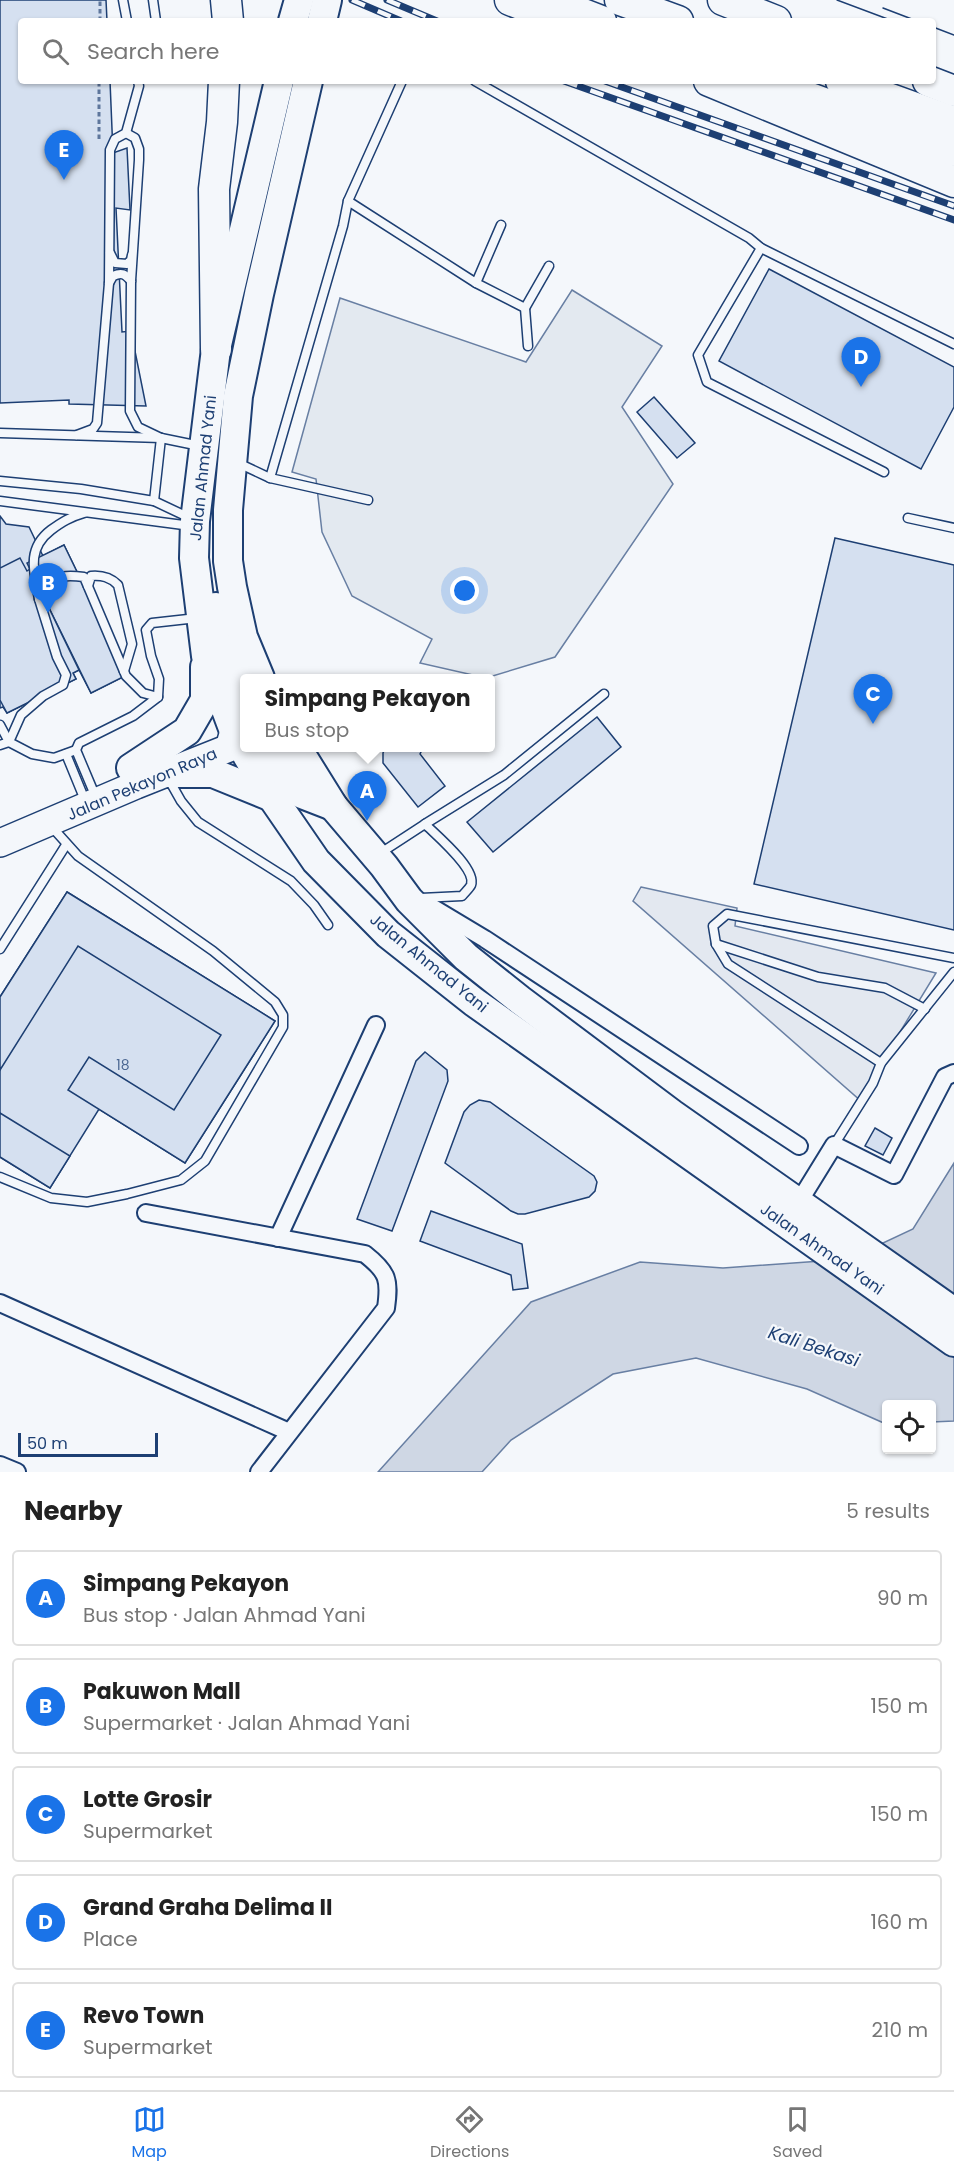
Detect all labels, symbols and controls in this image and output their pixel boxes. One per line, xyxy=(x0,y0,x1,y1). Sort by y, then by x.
search box xyxy=(18,18,936,84)
icon: search xyxy=(39,35,72,68)
text: Search here xyxy=(87,36,220,67)
pin: E xyxy=(44,130,84,180)
pin: D xyxy=(842,338,880,387)
street label: Jalan Ahmad Yani xyxy=(184,394,222,542)
pin: B xyxy=(28,564,68,613)
your location xyxy=(450,576,479,605)
popup xyxy=(240,674,495,752)
pin: C xyxy=(854,674,892,724)
text: Simpang Pekayon xyxy=(264,683,471,714)
text: Bus stop xyxy=(264,716,349,744)
street label: Jalan Pekayon Raya xyxy=(63,742,221,826)
pin: A xyxy=(348,772,386,821)
street label: Jalan Ahmad Yani xyxy=(365,908,493,1018)
house number: 18 xyxy=(116,1055,130,1075)
street label: Jalan Ahmad Yani xyxy=(755,1198,889,1300)
water label: Kali Bekasi xyxy=(765,1319,863,1373)
map controls xyxy=(882,1400,936,1454)
button: locate xyxy=(882,1400,936,1454)
scale bar xyxy=(18,1430,158,1458)
text: 50 m xyxy=(27,1432,68,1455)
text: Nearby xyxy=(24,1493,122,1529)
text: 5 results xyxy=(846,1497,930,1525)
text: Simpang Pekayon xyxy=(83,1568,289,1599)
text: A xyxy=(38,1584,53,1612)
text: 90 m xyxy=(877,1584,928,1612)
text: Bus stop · Jalan Ahmad Yani xyxy=(83,1601,366,1629)
text: Pakuwon Mall xyxy=(83,1676,241,1707)
text: B xyxy=(39,1692,52,1720)
text: 150 m xyxy=(871,1692,928,1720)
text: Supermarket · Jalan Ahmad Yani xyxy=(83,1709,410,1737)
text: Lotte Grosir xyxy=(83,1784,212,1815)
text: C xyxy=(38,1800,53,1828)
text: 150 m xyxy=(871,1800,928,1828)
text: Supermarket xyxy=(83,1817,212,1845)
text: Grand Graha Delima II xyxy=(83,1892,333,1923)
text: D xyxy=(38,1908,53,1936)
text: 160 m xyxy=(870,1908,928,1936)
text: Place xyxy=(83,1925,138,1953)
text: Revo Town xyxy=(83,2000,204,2031)
text: E xyxy=(40,2016,51,2044)
text: 210 m xyxy=(872,2016,928,2044)
text: Supermarket xyxy=(83,2033,212,2061)
tab: Map xyxy=(132,2103,167,2164)
tab: Directions xyxy=(430,2103,509,2164)
tab: Saved xyxy=(773,2103,822,2164)

